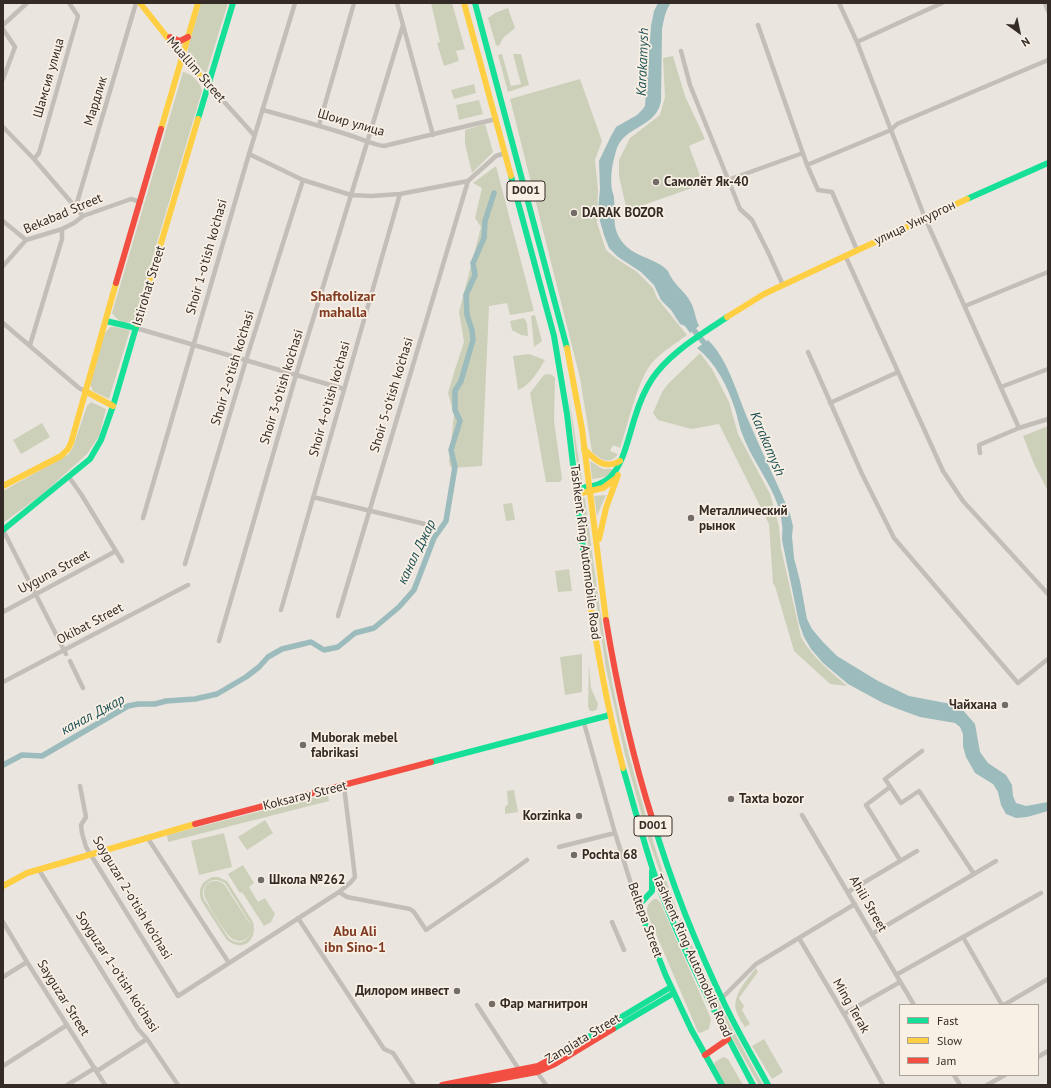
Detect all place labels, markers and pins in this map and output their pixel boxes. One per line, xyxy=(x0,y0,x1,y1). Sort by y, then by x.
place label: Самолёт Як-40 xyxy=(664,174,749,190)
marker: Самолёт Як-40 xyxy=(651,177,661,187)
place label: DARAK BOZOR xyxy=(582,205,664,221)
marker: DARAK BOZOR xyxy=(569,208,579,218)
place label: Металлический рынок xyxy=(699,503,788,534)
marker: Металлический рынок xyxy=(686,513,696,523)
place label: Чайхана xyxy=(949,697,997,713)
marker: Чайхана xyxy=(1000,700,1010,710)
place label: Muborak mebel fabrikasi xyxy=(311,730,397,761)
marker: Muborak mebel fabrikasi xyxy=(298,740,308,750)
place label: Taxta bozor xyxy=(739,791,804,807)
marker: Taxta bozor xyxy=(726,794,736,804)
place label: Korzinka xyxy=(523,808,571,824)
marker: Korzinka xyxy=(574,811,584,821)
place label: Pochta 68 xyxy=(582,847,638,863)
marker: Pochta 68 xyxy=(569,850,579,860)
place label: Школа №262 xyxy=(269,872,345,888)
marker: Школа №262 xyxy=(256,875,266,885)
place label: Дилором инвест xyxy=(355,983,449,999)
marker: Дилором инвест xyxy=(452,986,462,996)
place label: Фар магнитрон xyxy=(500,996,588,1012)
marker: Фар магнитрон xyxy=(487,999,497,1009)

